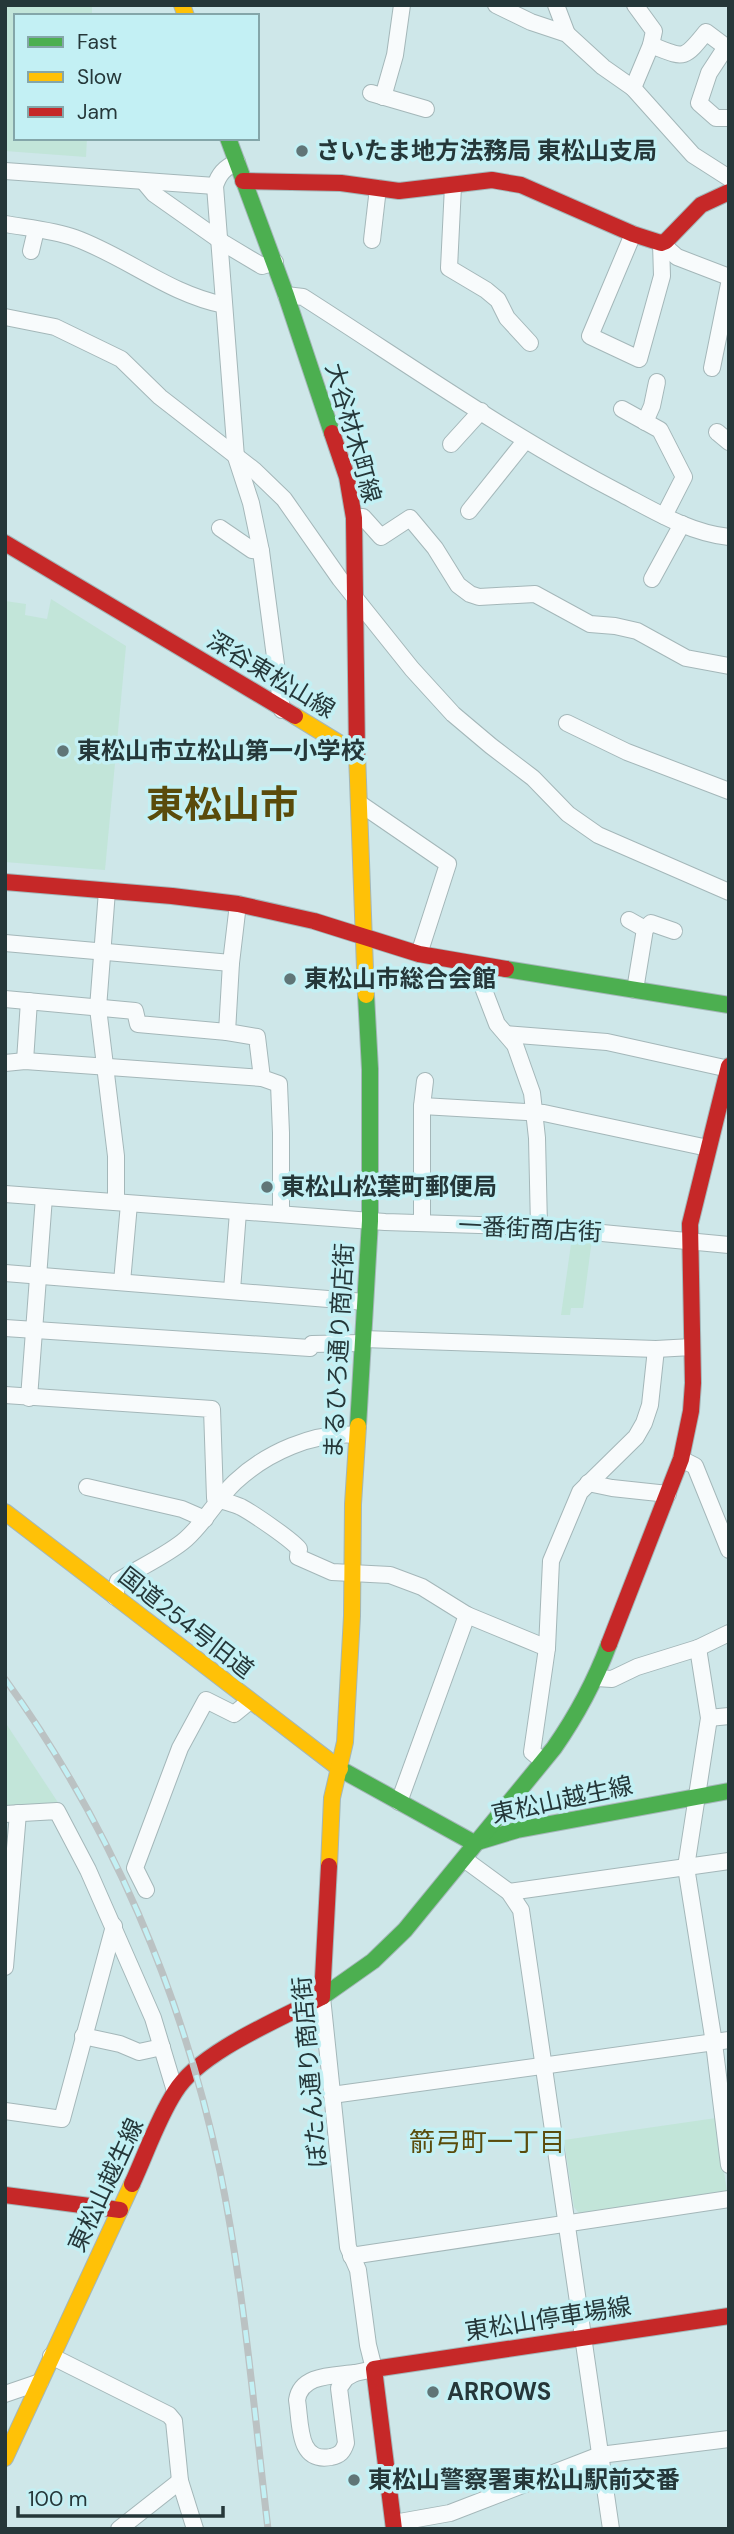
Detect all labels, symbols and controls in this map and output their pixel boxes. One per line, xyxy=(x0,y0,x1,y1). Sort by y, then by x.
legend xyxy=(14,14,259,140)
text: Fast xyxy=(77,28,117,56)
text: Slow xyxy=(77,63,122,91)
text: Jam xyxy=(77,98,118,126)
place label: さいたま地方法務局 東松山支局 xyxy=(316,135,657,166)
marker: さいたま地方法務局 東松山支局 xyxy=(294,143,310,159)
street label: 大谷材木町線 xyxy=(319,359,388,506)
street label: 深谷東松山線 xyxy=(202,624,341,725)
place label: 東松山市立松山第一小学校 xyxy=(77,735,365,766)
marker: 東松山市立松山第一小学校 xyxy=(55,743,71,759)
district label: 東松山市 xyxy=(146,780,298,830)
place label: 東松山市総合会館 xyxy=(304,963,496,994)
marker: 東松山市総合会館 xyxy=(282,971,298,987)
place label: 東松山松葉町郵便局 xyxy=(281,1171,497,1202)
marker: 東松山松葉町郵便局 xyxy=(259,1179,275,1195)
street label: 一番街商店街 xyxy=(457,1209,603,1248)
street label: まるひろ通り商店街 xyxy=(317,1242,360,1460)
street label: 国道254号旧道 xyxy=(113,1560,260,1685)
street label: 東松山越生線 xyxy=(488,1769,636,1830)
street label: ぼたん通り商店街 xyxy=(286,1975,333,2169)
street label: 東松山越生線 xyxy=(61,2113,150,2257)
district label: 箭弓町一丁目 xyxy=(409,2125,565,2159)
street label: 東松山停車場線 xyxy=(463,2290,633,2347)
place label: ARROWS xyxy=(447,2376,551,2407)
marker: ARROWS xyxy=(425,2384,441,2400)
place label: 東松山警察署東松山駅前交番 xyxy=(368,2464,680,2495)
marker: 東松山警察署東松山駅前交番 xyxy=(346,2472,362,2488)
scale bar xyxy=(18,2474,222,2518)
text: 100 m xyxy=(28,2485,88,2513)

